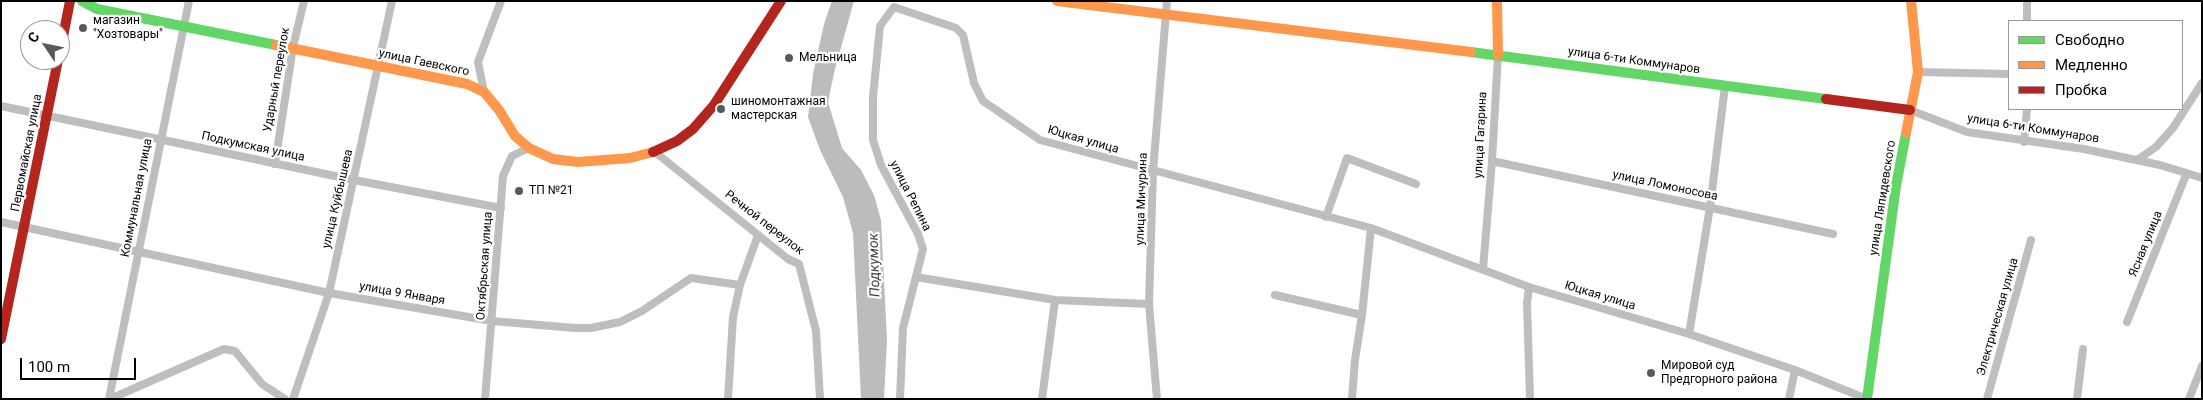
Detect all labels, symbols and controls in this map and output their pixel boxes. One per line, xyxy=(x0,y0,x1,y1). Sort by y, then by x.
place label: магазин "Хозтовары" xyxy=(93,14,163,42)
north arrow xyxy=(20,20,70,70)
legend xyxy=(2008,20,2183,110)
marker: магазин "Хозтовары" xyxy=(77,22,89,34)
street label: Ударный переулок xyxy=(261,27,293,133)
text: С xyxy=(24,29,43,45)
text: Свободно xyxy=(2055,31,2124,49)
street label: улица 6-ти Коммунаров xyxy=(1567,45,1701,77)
street label: улица Гаевского xyxy=(377,46,471,80)
place label: Мельница xyxy=(799,51,857,65)
marker: Мельница xyxy=(783,52,795,64)
text: Медленно xyxy=(2055,56,2128,74)
text: Пробка xyxy=(2055,81,2107,99)
street label: улица Гагарина xyxy=(1472,91,1490,179)
street label: Первомайская улица xyxy=(9,93,45,213)
place label: шиномонтажная мастерская xyxy=(731,95,825,123)
marker: шиномонтажная мастерская xyxy=(715,103,727,115)
street label: улица 6-ти Коммунаров xyxy=(1966,111,2100,147)
street label: Юцкая улица xyxy=(1046,123,1120,157)
street label: Подкумская улица xyxy=(200,129,306,165)
street label: Коммунальная улица xyxy=(118,137,156,259)
street label: улица Ляпидевского xyxy=(1867,139,1899,257)
street label: улица Куйбышева xyxy=(320,148,356,250)
street label: улица Мичурина xyxy=(1133,152,1151,246)
street label: улица Репина xyxy=(886,158,934,234)
street label: улица Ломоносова xyxy=(1611,168,1719,204)
place label: ТП №21 xyxy=(529,184,574,198)
marker: ТП №21 xyxy=(513,185,525,197)
street label: Речной переулок xyxy=(722,188,806,258)
street label: Ясная улица xyxy=(2126,209,2166,279)
street label: Октябрьская улица xyxy=(474,211,496,321)
water label: Подкумок xyxy=(865,233,885,297)
street label: Электрическая улица xyxy=(1974,256,2022,378)
street label: Юцкая улица xyxy=(1563,278,1637,314)
street label: улица 9 Января xyxy=(358,279,446,309)
scale bar xyxy=(22,348,139,380)
text: 100 m xyxy=(28,358,70,376)
place label: Мировой суд Предгорного района xyxy=(1661,359,1777,387)
marker: Мировой суд Предгорного района xyxy=(1645,367,1657,379)

